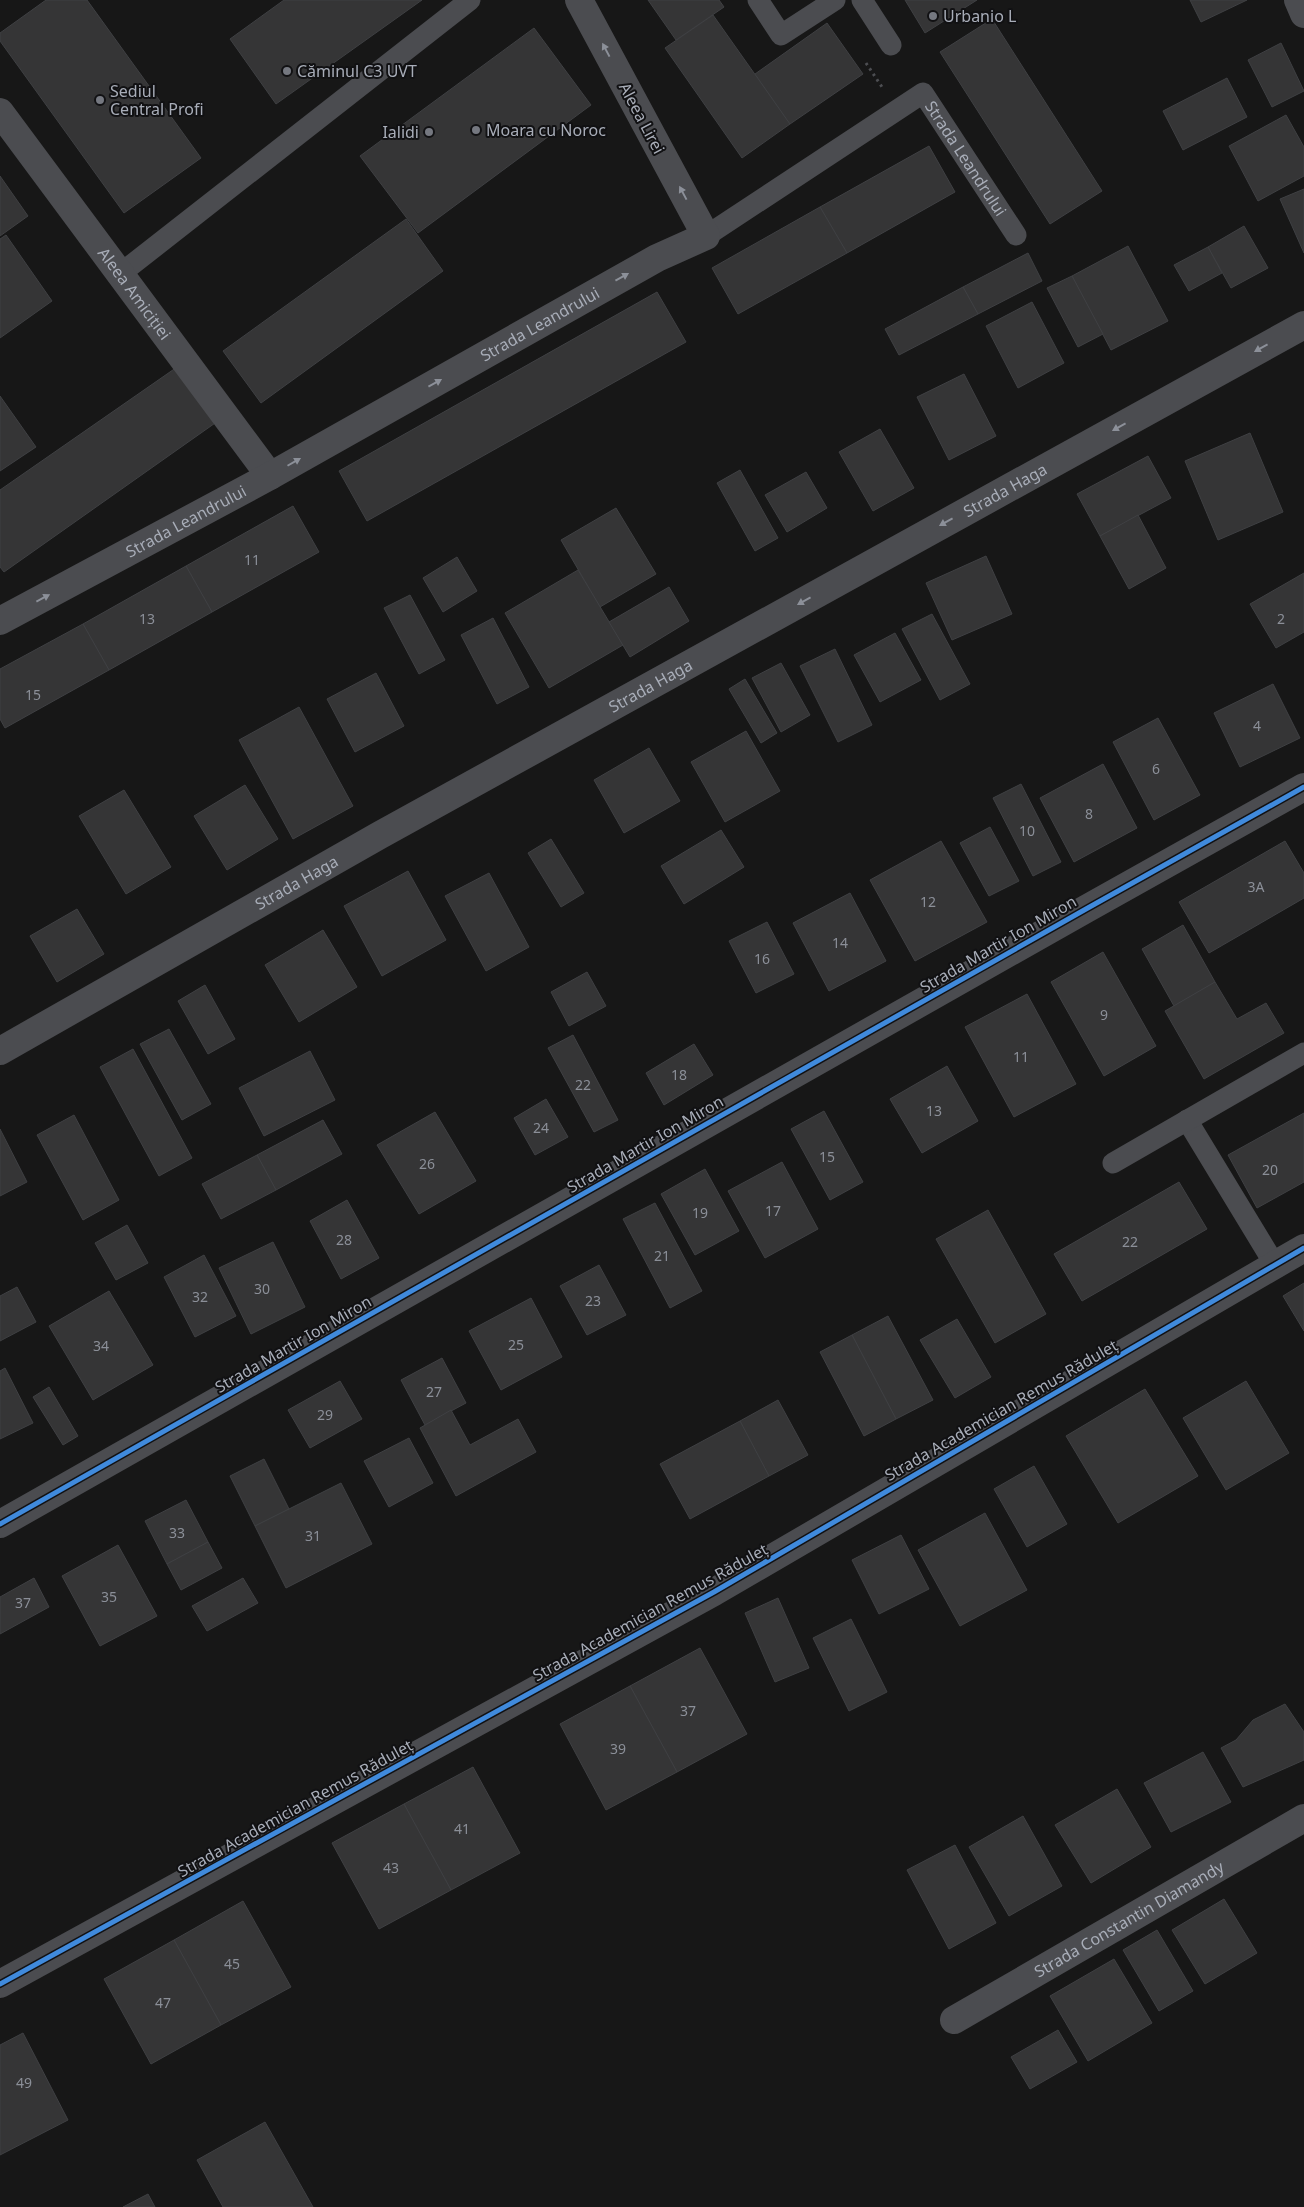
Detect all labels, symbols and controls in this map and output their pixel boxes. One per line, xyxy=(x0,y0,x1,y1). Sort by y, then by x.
place label: Urbanio L xyxy=(943,5,1016,27)
marker: Urbanio L xyxy=(927,10,939,22)
one-way arrow xyxy=(602,43,610,57)
place label: Căminul C3 UVT xyxy=(297,60,417,82)
marker: Căminul C3 UVT xyxy=(281,65,293,77)
street label: Aleea Lirei xyxy=(614,79,670,157)
place label: Sediul Central Profi xyxy=(110,80,204,120)
marker: Sediul Central Profi xyxy=(94,94,106,106)
street label: Strada Leandrului xyxy=(920,96,1012,220)
place label: Moara cu Noroc xyxy=(486,119,606,141)
place label: Ialidi xyxy=(382,121,419,143)
marker: Moara cu Noroc xyxy=(470,124,482,136)
marker: Ialidi xyxy=(423,126,435,138)
one-way arrow xyxy=(679,186,687,200)
street label: Aleea Amiciției xyxy=(93,243,176,344)
one-way arrow xyxy=(615,273,630,281)
street label: Strada Leandrului xyxy=(476,282,603,366)
one-way arrow xyxy=(1254,344,1269,352)
one-way arrow xyxy=(429,378,442,387)
one-way arrow xyxy=(1112,423,1126,431)
one-way arrow xyxy=(287,458,300,467)
street label: Strada Haga xyxy=(959,458,1051,522)
street label: Strada Leandrului xyxy=(122,480,250,562)
one-way arrow xyxy=(939,518,954,526)
house number: 11 xyxy=(244,550,260,569)
one-way arrow xyxy=(36,594,50,602)
one-way arrow xyxy=(797,597,811,605)
house number: 13 xyxy=(139,609,155,628)
house number: 2 xyxy=(1277,609,1285,628)
street label: Strada Haga xyxy=(605,654,696,718)
house number: 15 xyxy=(25,685,41,704)
house number: 4 xyxy=(1253,716,1261,735)
house number: 6 xyxy=(1152,759,1160,778)
house number: 8 xyxy=(1085,804,1093,823)
house number: 10 xyxy=(1019,821,1035,840)
street label: Strada Haga xyxy=(251,850,342,915)
house number: 3A xyxy=(1248,877,1265,896)
street label: Strada Martir Ion Miron xyxy=(916,890,1080,998)
house number: 12 xyxy=(920,892,936,911)
house number: 14 xyxy=(832,933,848,952)
house number: 16 xyxy=(754,949,770,968)
house number: 9 xyxy=(1100,1005,1108,1024)
house number: 11 xyxy=(1013,1047,1029,1066)
house number: 18 xyxy=(671,1065,687,1084)
house number: 22 xyxy=(575,1075,591,1094)
street label: Strada Martir Ion Miron xyxy=(563,1090,727,1198)
house number: 13 xyxy=(926,1101,942,1120)
house number: 24 xyxy=(533,1118,549,1137)
house number: 15 xyxy=(819,1147,835,1166)
house number: 26 xyxy=(419,1154,435,1173)
house number: 20 xyxy=(1262,1160,1278,1179)
house number: 17 xyxy=(765,1201,781,1220)
house number: 19 xyxy=(692,1203,708,1222)
house number: 28 xyxy=(336,1230,352,1249)
house number: 22 xyxy=(1122,1232,1138,1251)
house number: 21 xyxy=(654,1246,670,1265)
house number: 30 xyxy=(254,1279,270,1298)
house number: 32 xyxy=(192,1287,208,1306)
street label: Strada Martir Ion Miron xyxy=(211,1290,375,1398)
house number: 23 xyxy=(585,1291,601,1310)
street label: Strada Academician Remus Răduleț xyxy=(880,1334,1122,1486)
house number: 25 xyxy=(508,1335,524,1354)
house number: 34 xyxy=(93,1336,109,1355)
house number: 27 xyxy=(426,1382,442,1401)
house number: 29 xyxy=(317,1405,333,1424)
house number: 33 xyxy=(169,1523,185,1542)
house number: 31 xyxy=(305,1526,321,1545)
street label: Strada Academician Remus Răduleț xyxy=(528,1538,772,1686)
house number: 35 xyxy=(101,1587,117,1606)
house number: 37 xyxy=(15,1593,31,1612)
house number: 37 xyxy=(680,1701,696,1720)
street label: Strada Academician Remus Răduleț xyxy=(173,1734,417,1882)
house number: 39 xyxy=(610,1739,626,1758)
house number: 41 xyxy=(454,1819,470,1838)
street label: Strada Constantin Diamandy xyxy=(1030,1855,1229,1982)
house number: 43 xyxy=(383,1858,399,1877)
house number: 45 xyxy=(224,1954,240,1973)
house number: 47 xyxy=(155,1993,171,2012)
house number: 49 xyxy=(16,2073,32,2092)

